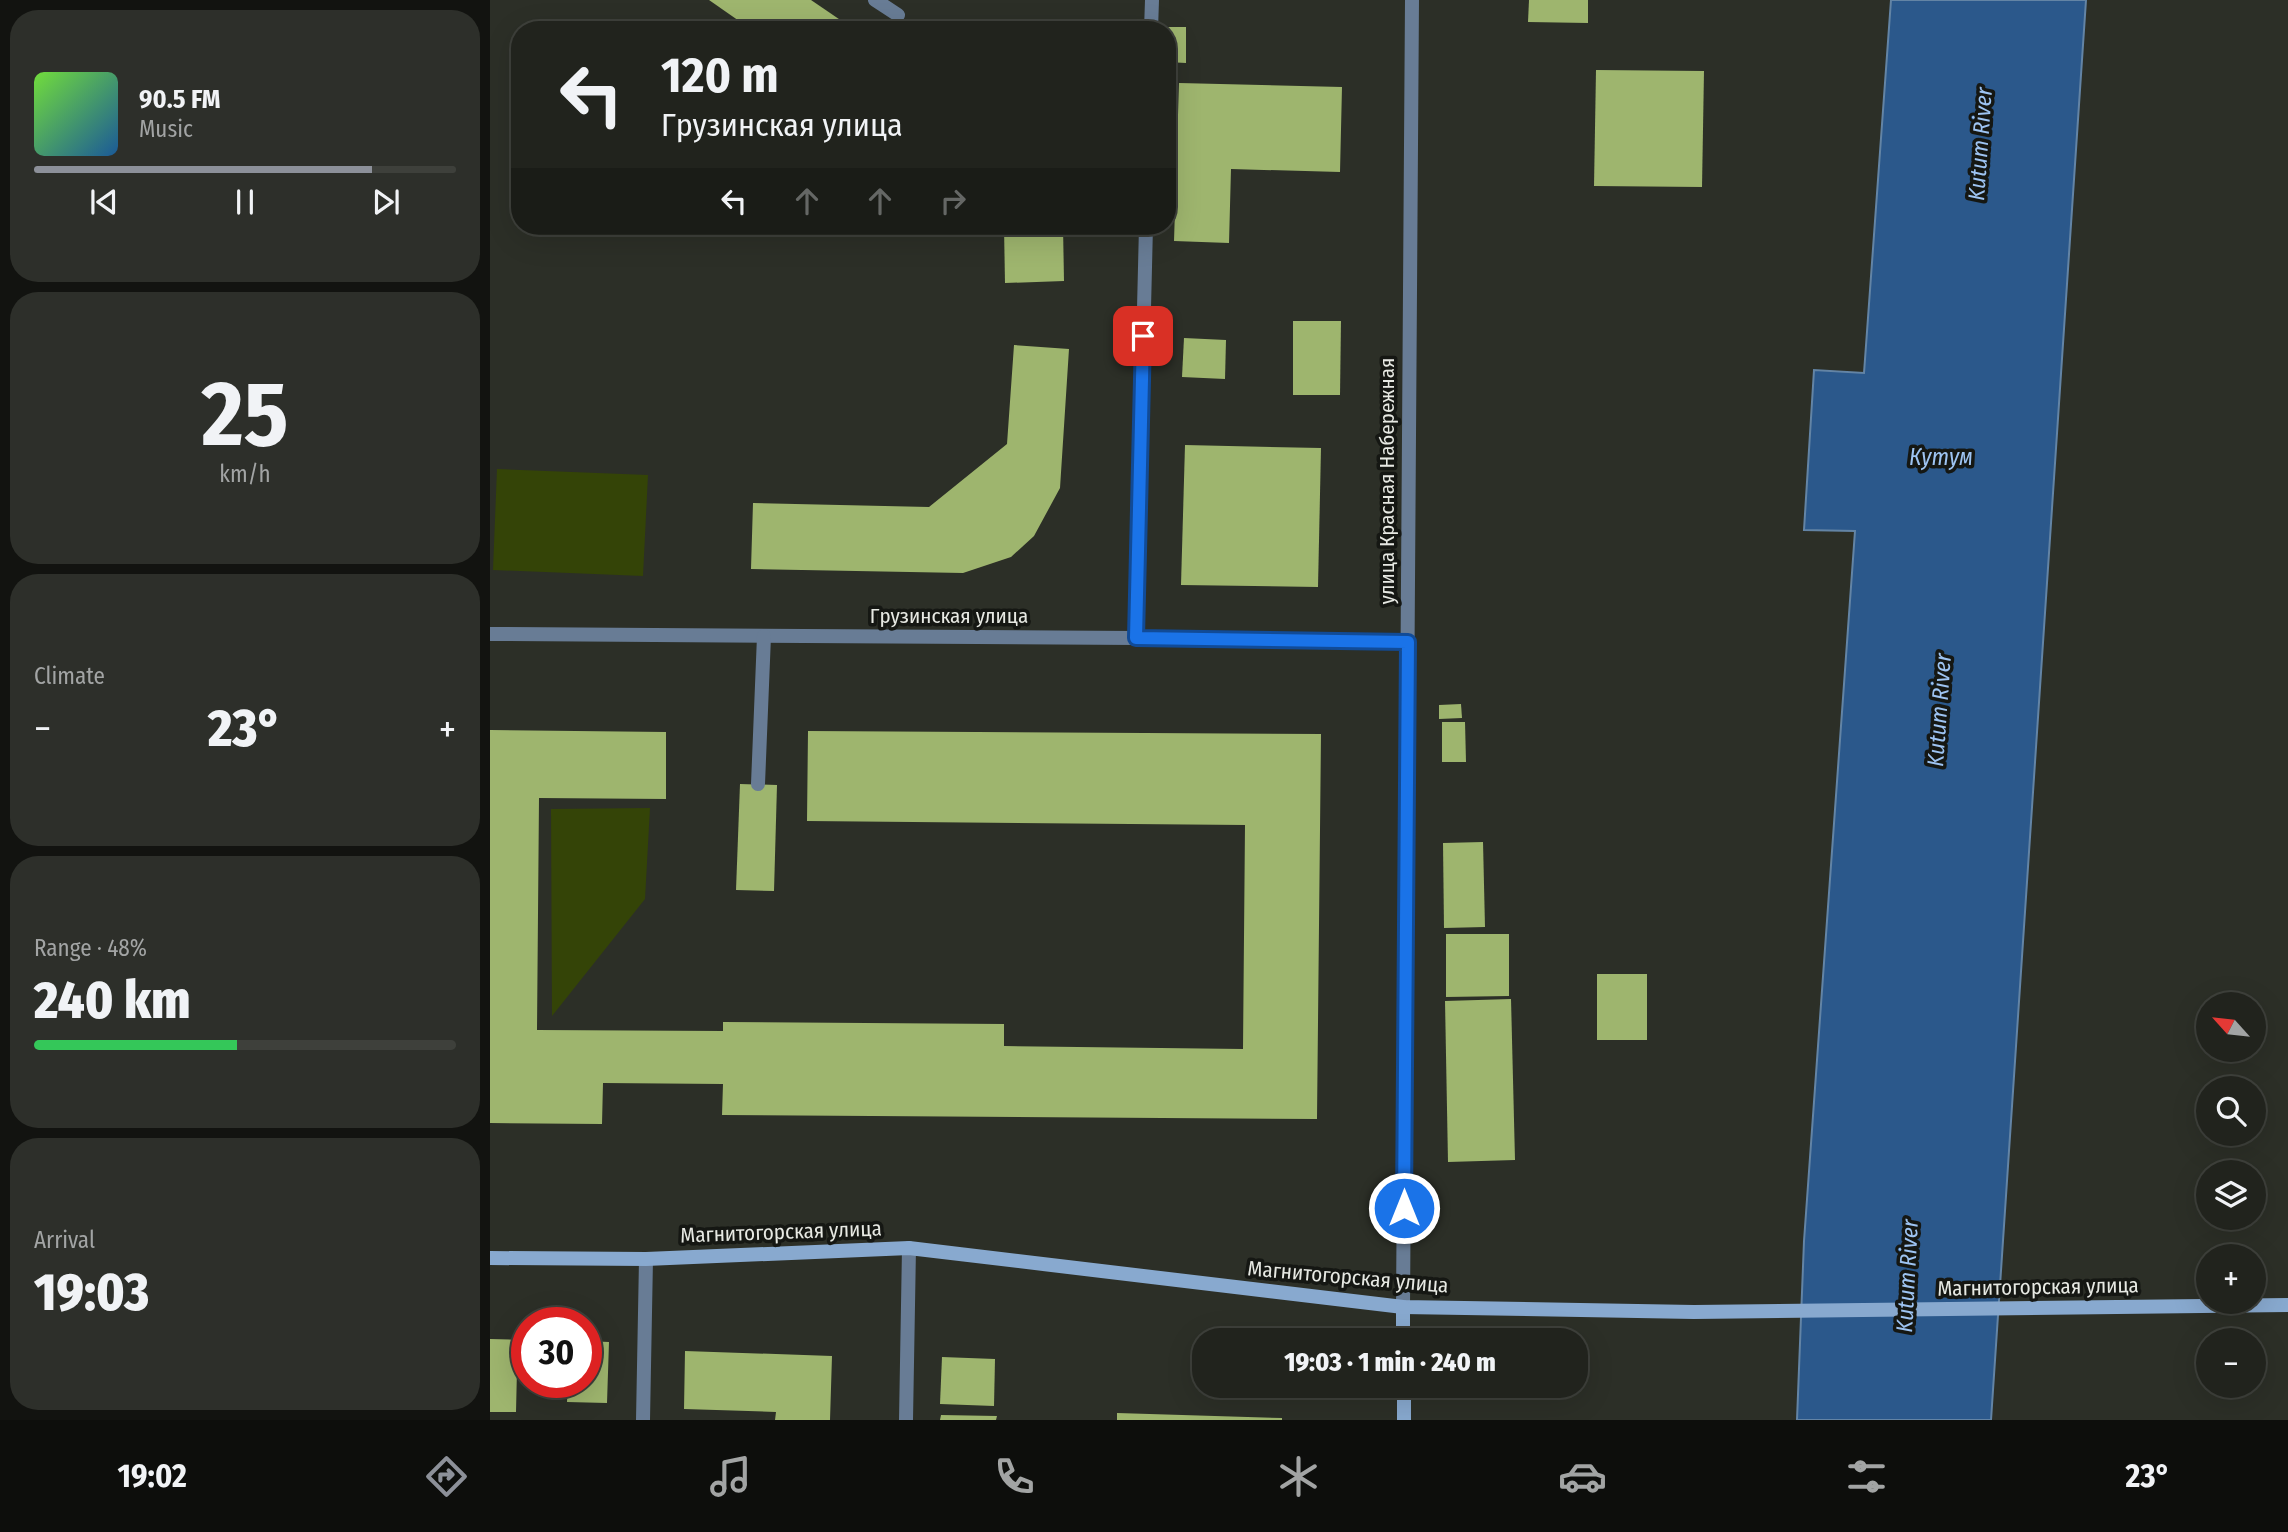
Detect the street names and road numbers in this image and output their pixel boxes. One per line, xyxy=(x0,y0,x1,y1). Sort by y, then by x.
street label: улица Красная Набережная xyxy=(1374,358,1400,604)
street label: Грузинская улица xyxy=(870,603,1028,629)
street label: Магнитогорская улица xyxy=(680,1215,882,1249)
street label: Магнитогорская улица xyxy=(1247,1255,1449,1299)
street label: Магнитогорская улица xyxy=(1937,1272,2139,1302)

